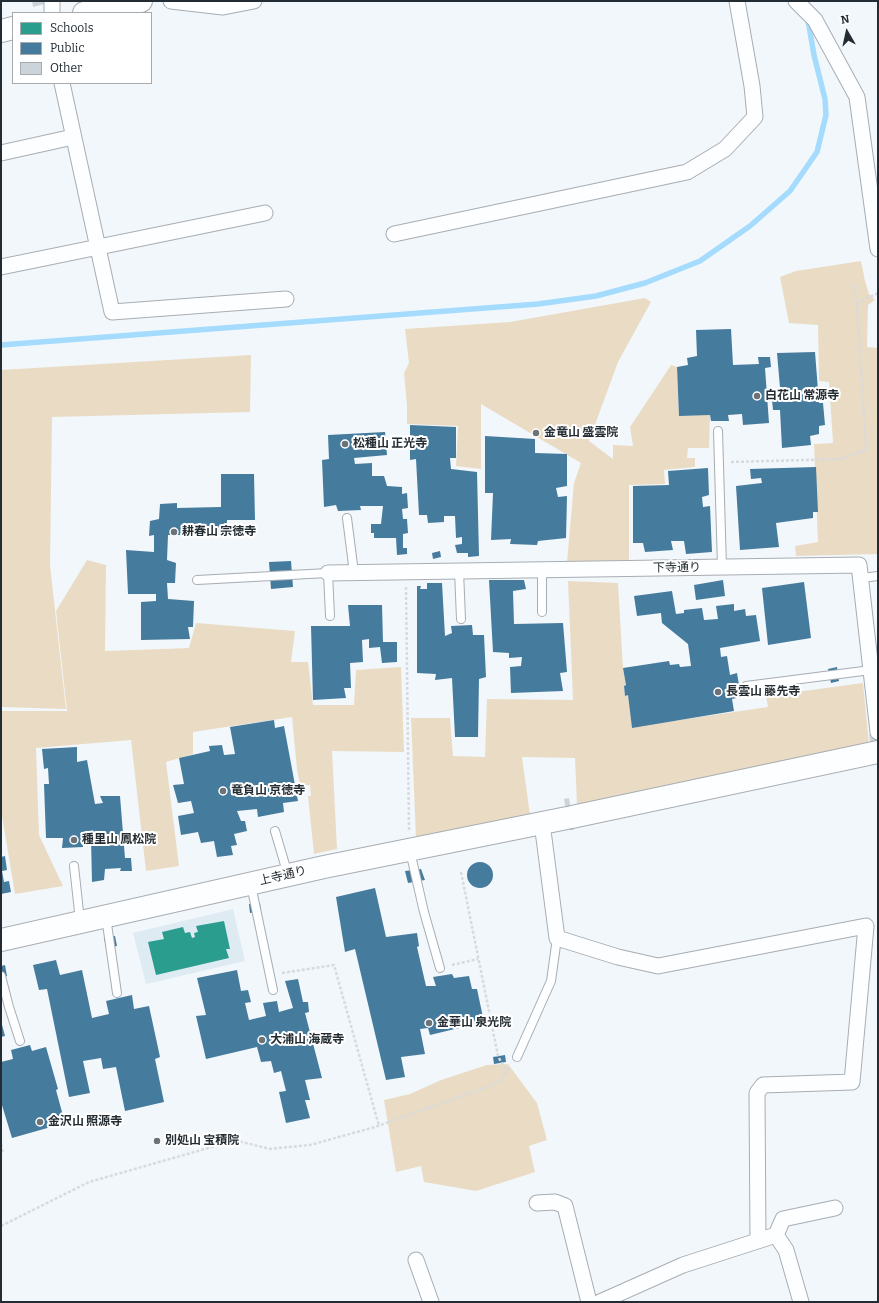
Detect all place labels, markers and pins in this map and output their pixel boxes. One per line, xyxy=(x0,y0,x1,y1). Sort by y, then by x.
place label: 白花山 常源寺 xyxy=(765,389,839,403)
marker: 白花山 常源寺 xyxy=(752,391,762,401)
place label: 金竜山 盛雲院 xyxy=(544,426,618,440)
marker: 金竜山 盛雲院 xyxy=(531,428,541,438)
place label: 松種山 正光寺 xyxy=(353,437,427,451)
marker: 松種山 正光寺 xyxy=(340,439,350,449)
place label: 耕春山 宗徳寺 xyxy=(182,525,256,539)
marker: 耕春山 宗徳寺 xyxy=(169,527,179,537)
place label: 長雲山 藤先寺 xyxy=(726,685,800,699)
marker: 長雲山 藤先寺 xyxy=(713,687,723,697)
place label: 竜負山 京徳寺 xyxy=(231,784,305,798)
marker: 竜負山 京徳寺 xyxy=(218,786,228,796)
place label: 種里山 鳳松院 xyxy=(82,833,156,847)
marker: 種里山 鳳松院 xyxy=(69,835,79,845)
place label: 金華山 泉光院 xyxy=(437,1016,511,1030)
marker: 金華山 泉光院 xyxy=(424,1018,434,1028)
place label: 大浦山 海蔵寺 xyxy=(270,1033,344,1047)
marker: 大浦山 海蔵寺 xyxy=(257,1035,267,1045)
place label: 金沢山 照源寺 xyxy=(48,1115,122,1129)
marker: 金沢山 照源寺 xyxy=(35,1117,45,1127)
place label: 別処山 宝積院 xyxy=(165,1134,239,1148)
marker: 別処山 宝積院 xyxy=(152,1136,162,1146)

